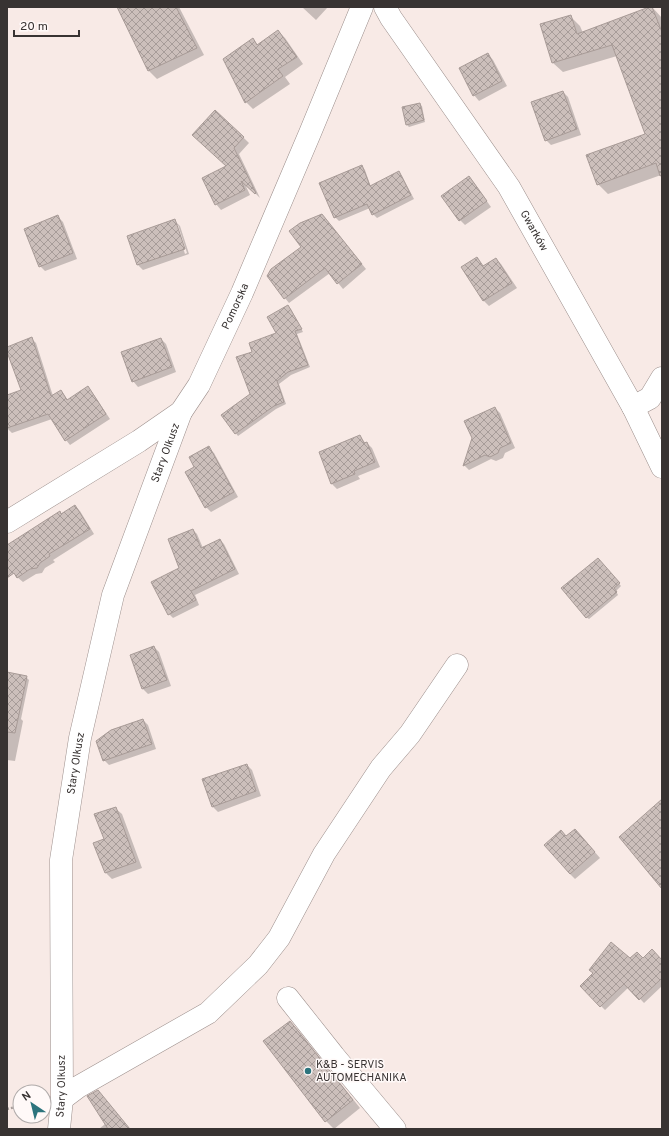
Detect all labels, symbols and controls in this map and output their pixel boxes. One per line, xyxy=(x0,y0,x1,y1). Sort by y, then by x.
scale bar xyxy=(14,12,79,38)
text: 20 m xyxy=(20,19,48,35)
street label: Gwarków xyxy=(517,208,551,254)
street label: Pomorska xyxy=(219,281,252,332)
street label: Stary Olkusz xyxy=(148,421,183,485)
street label: Stary Olkusz xyxy=(64,731,88,795)
street label: Stary Olkusz xyxy=(53,1055,69,1118)
place label: K&B - SERVIS AUTOMECHANIKA xyxy=(316,1058,407,1085)
marker: K&B - SERVIS AUTOMECHANIKA xyxy=(303,1066,313,1076)
north arrow xyxy=(12,1084,52,1124)
text: N xyxy=(20,1089,34,1105)

